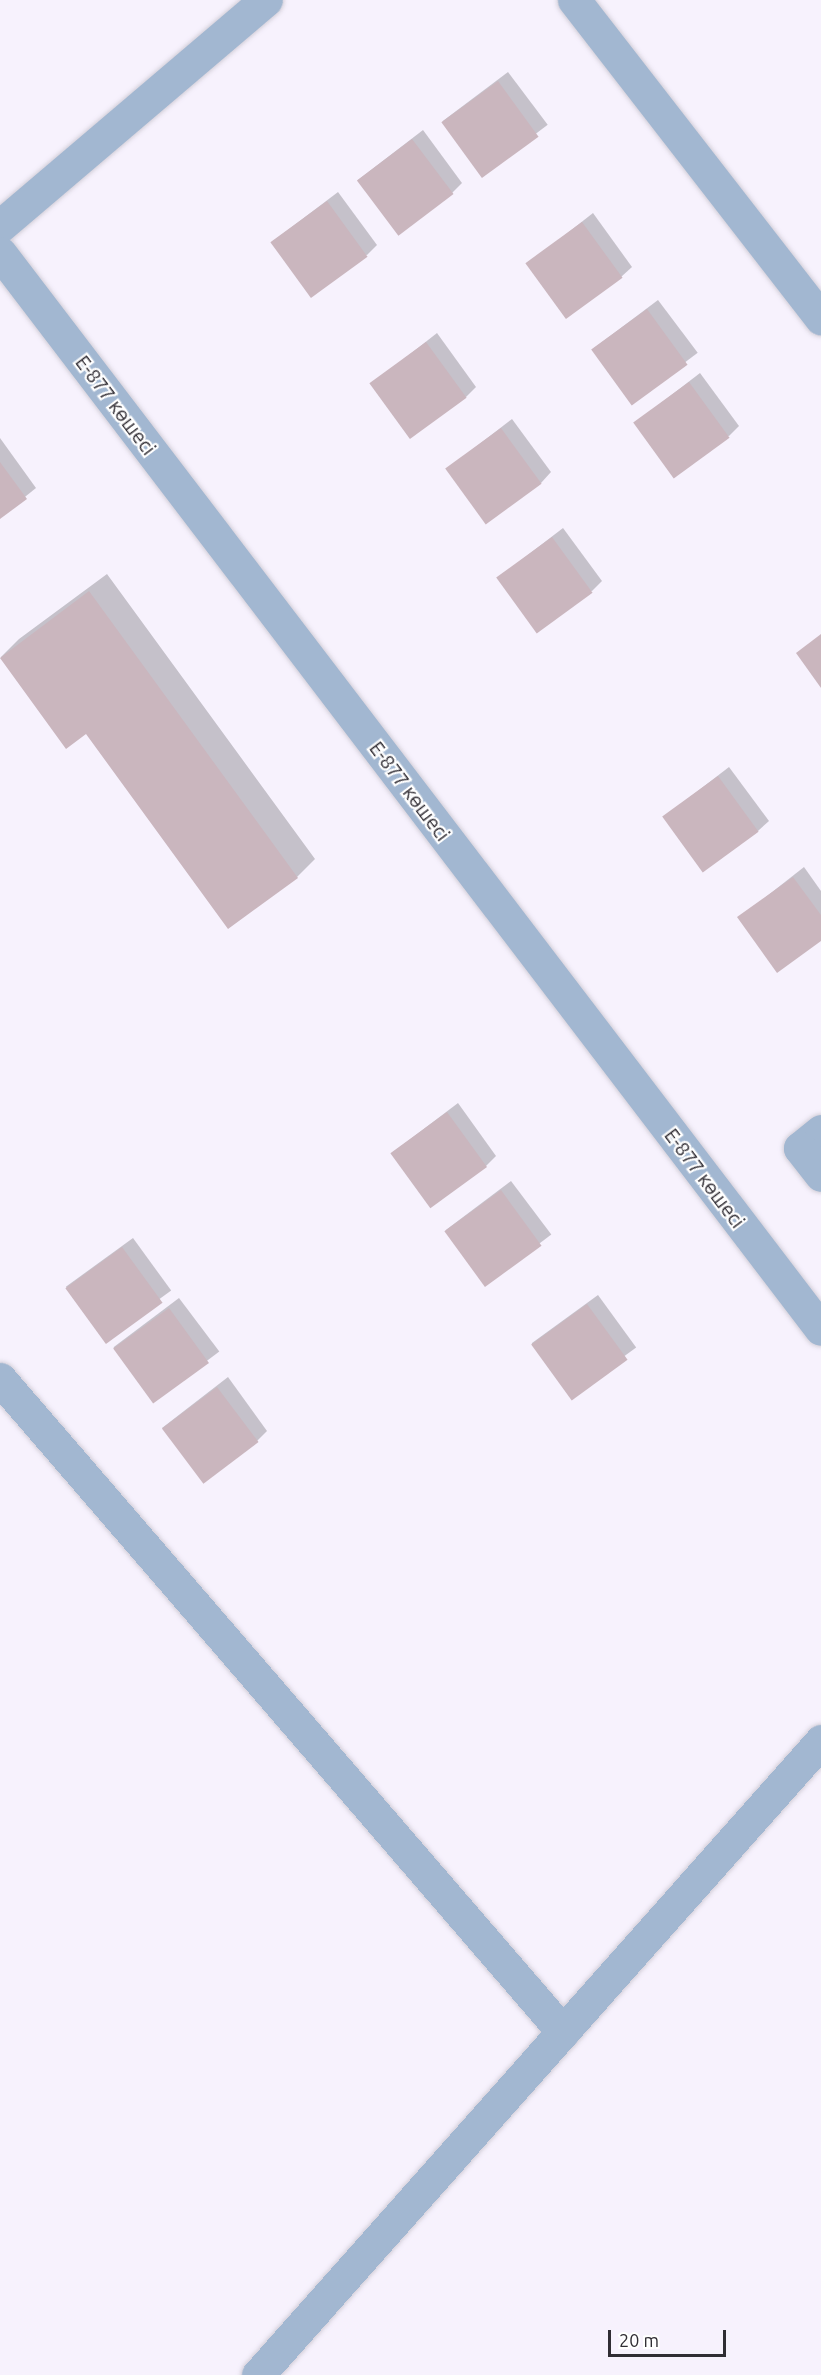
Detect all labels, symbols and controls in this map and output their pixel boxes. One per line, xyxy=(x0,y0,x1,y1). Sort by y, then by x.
street label: Е-877 көшесі xyxy=(71,350,161,460)
street label: Е-877 көшесі xyxy=(365,736,455,846)
street label: Е-877 көшесі xyxy=(660,1123,750,1233)
scale bar xyxy=(611,2318,730,2356)
text: 20 m xyxy=(619,2330,659,2350)

